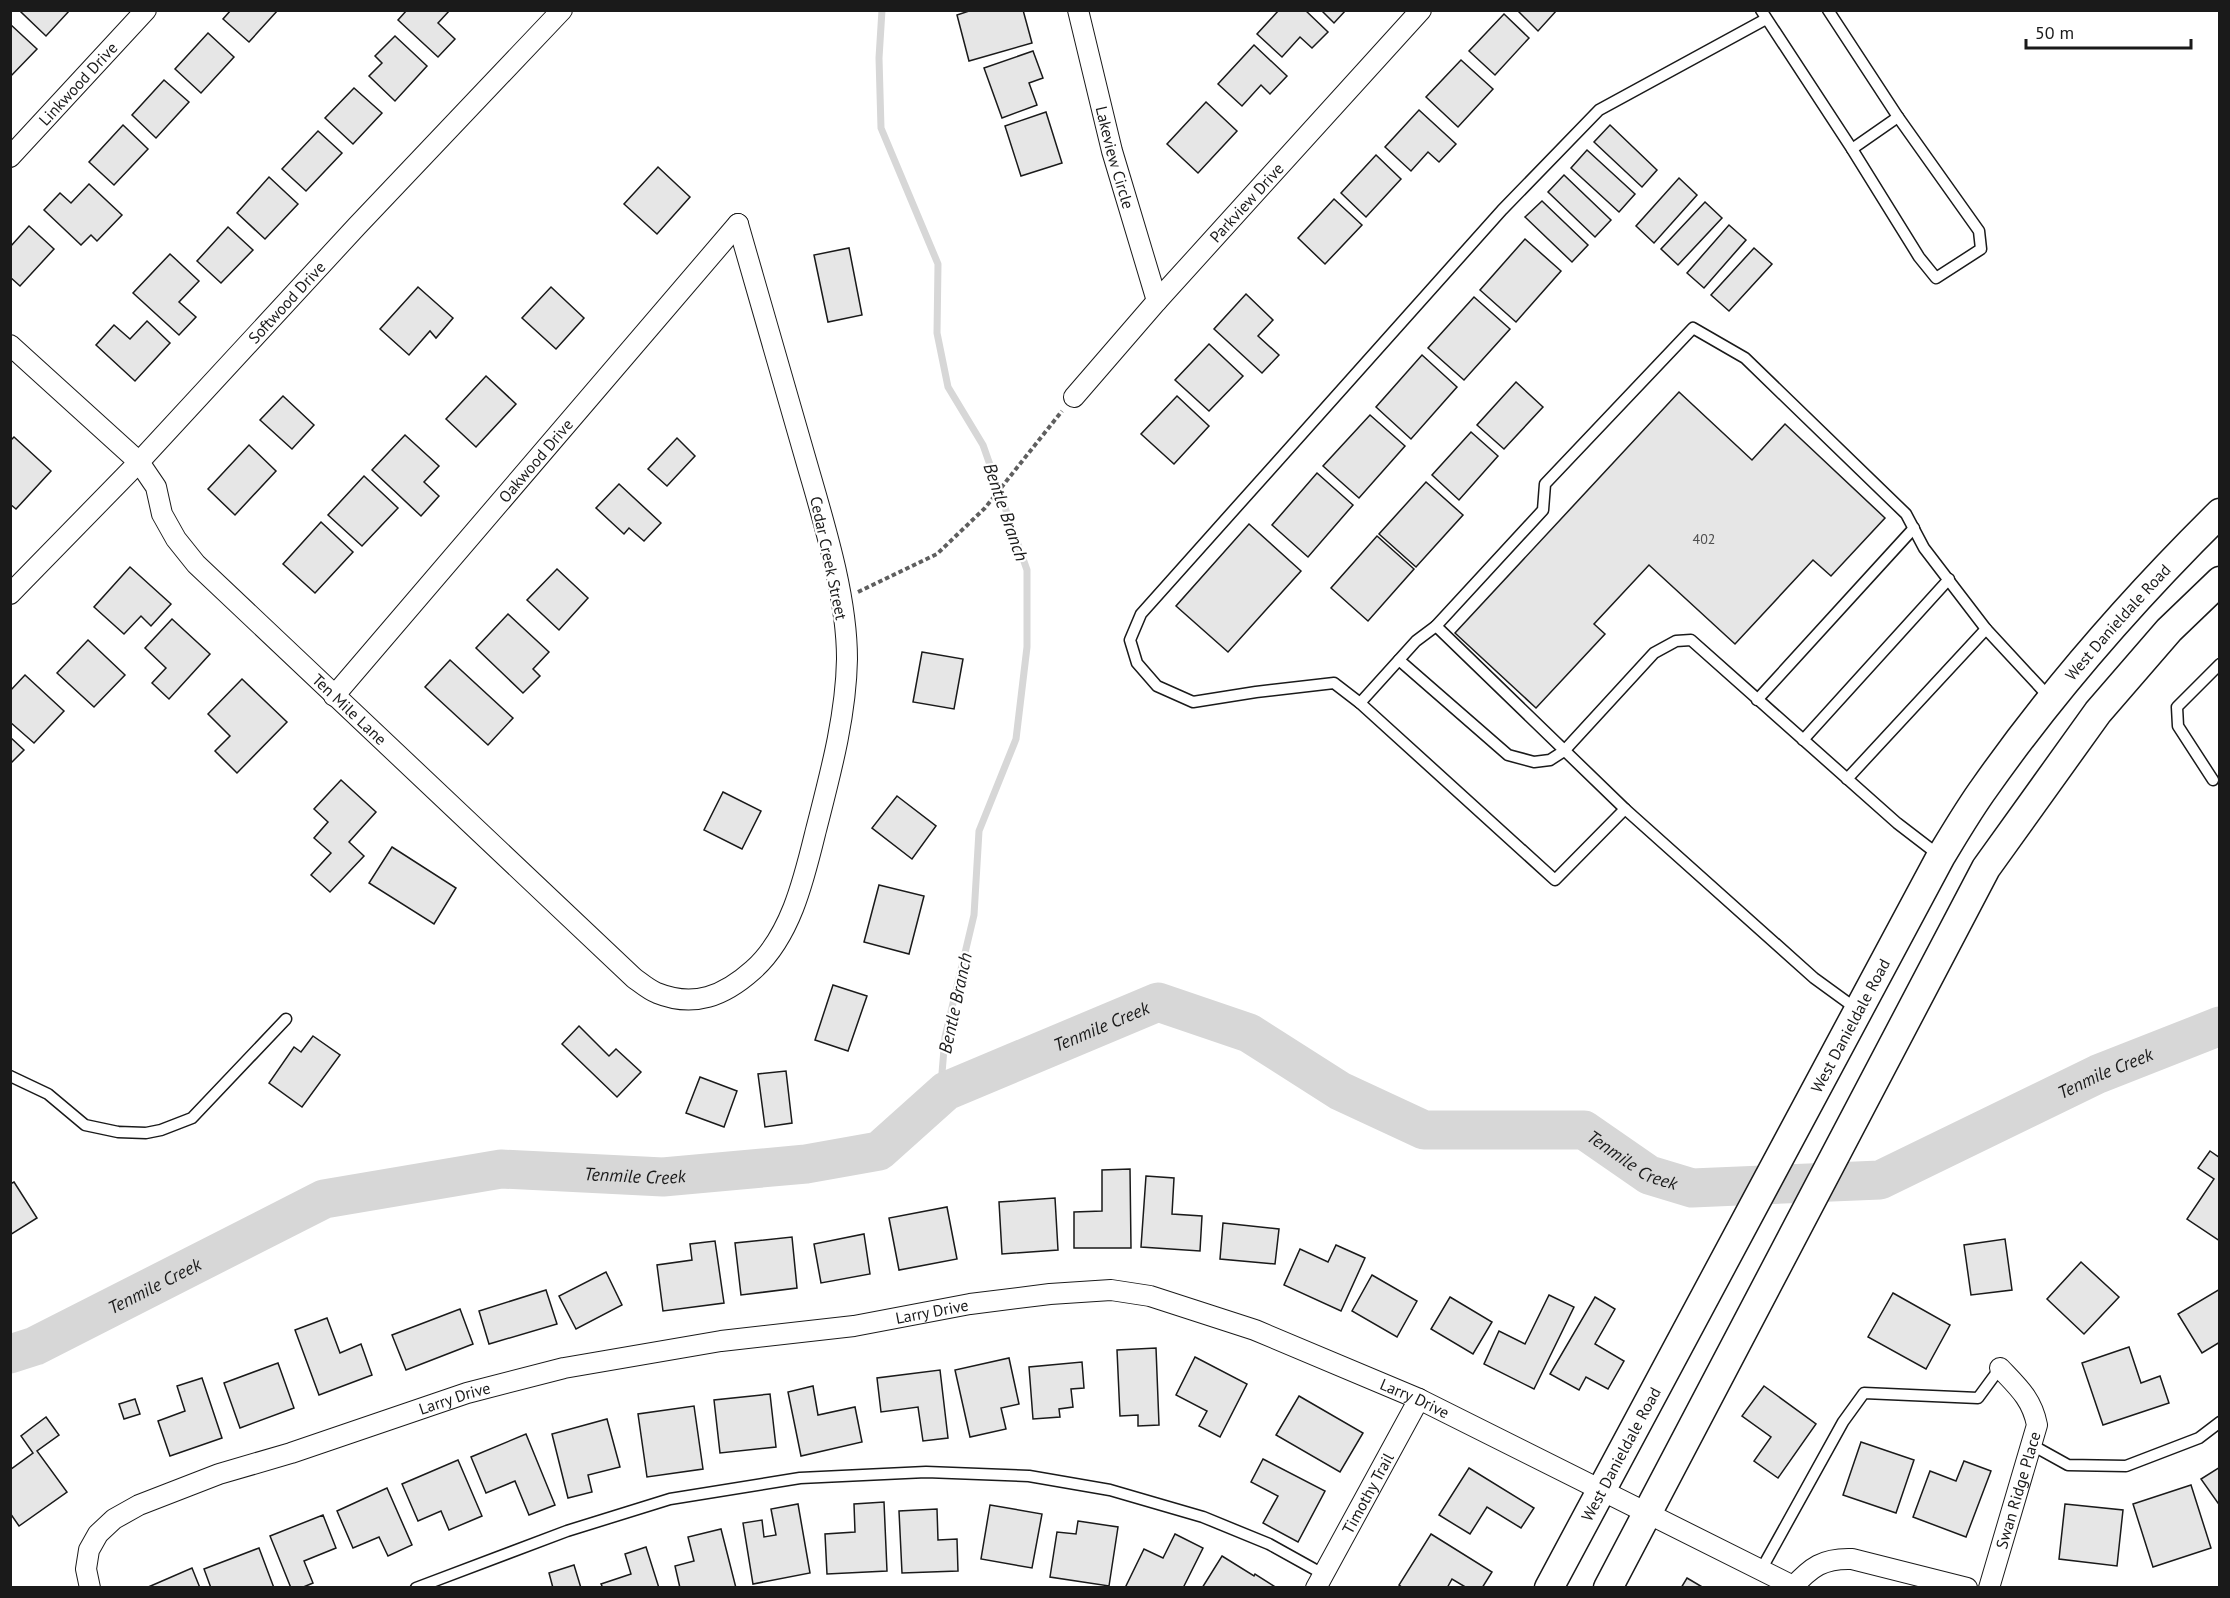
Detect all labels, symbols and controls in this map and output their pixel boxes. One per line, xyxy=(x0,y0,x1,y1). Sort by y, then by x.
scale bar xyxy=(2026,12,2191,50)
text: 50 m xyxy=(2035,21,2074,44)
street label: Linkwood Drive xyxy=(34,38,121,129)
street label: Lakeview Circle xyxy=(1092,104,1139,211)
street label: Parkview Drive xyxy=(1205,158,1288,247)
street label: Softwood Drive xyxy=(244,257,329,348)
street label: Oakwood Drive xyxy=(494,414,577,507)
water label: Bentle Branch xyxy=(978,460,1034,564)
street label: Cedar Creek Street xyxy=(806,494,852,622)
house number: 402 xyxy=(1693,530,1715,548)
street label: West Danieldale Road xyxy=(2061,560,2175,684)
street label: Ten Mile Lane xyxy=(308,669,391,749)
water label: Bentle Branch xyxy=(933,950,977,1056)
street label: West Danieldale Road xyxy=(1806,955,1894,1096)
water label: Tenmile Creek xyxy=(1050,995,1153,1056)
water label: Tenmile Creek xyxy=(2054,1042,2157,1104)
water label: Tenmile Creek xyxy=(1583,1124,1681,1195)
water label: Tenmile Creek xyxy=(583,1162,687,1189)
water label: Tenmile Creek xyxy=(104,1252,206,1319)
street label: Larry Drive xyxy=(894,1295,970,1328)
street label: Larry Drive xyxy=(1377,1374,1453,1423)
street label: Larry Drive xyxy=(416,1377,492,1419)
street label: West Danieldale Road xyxy=(1577,1384,1665,1524)
street label: Swan Ridge Place xyxy=(1991,1429,2045,1551)
street label: Timothy Trail xyxy=(1338,1449,1398,1537)

